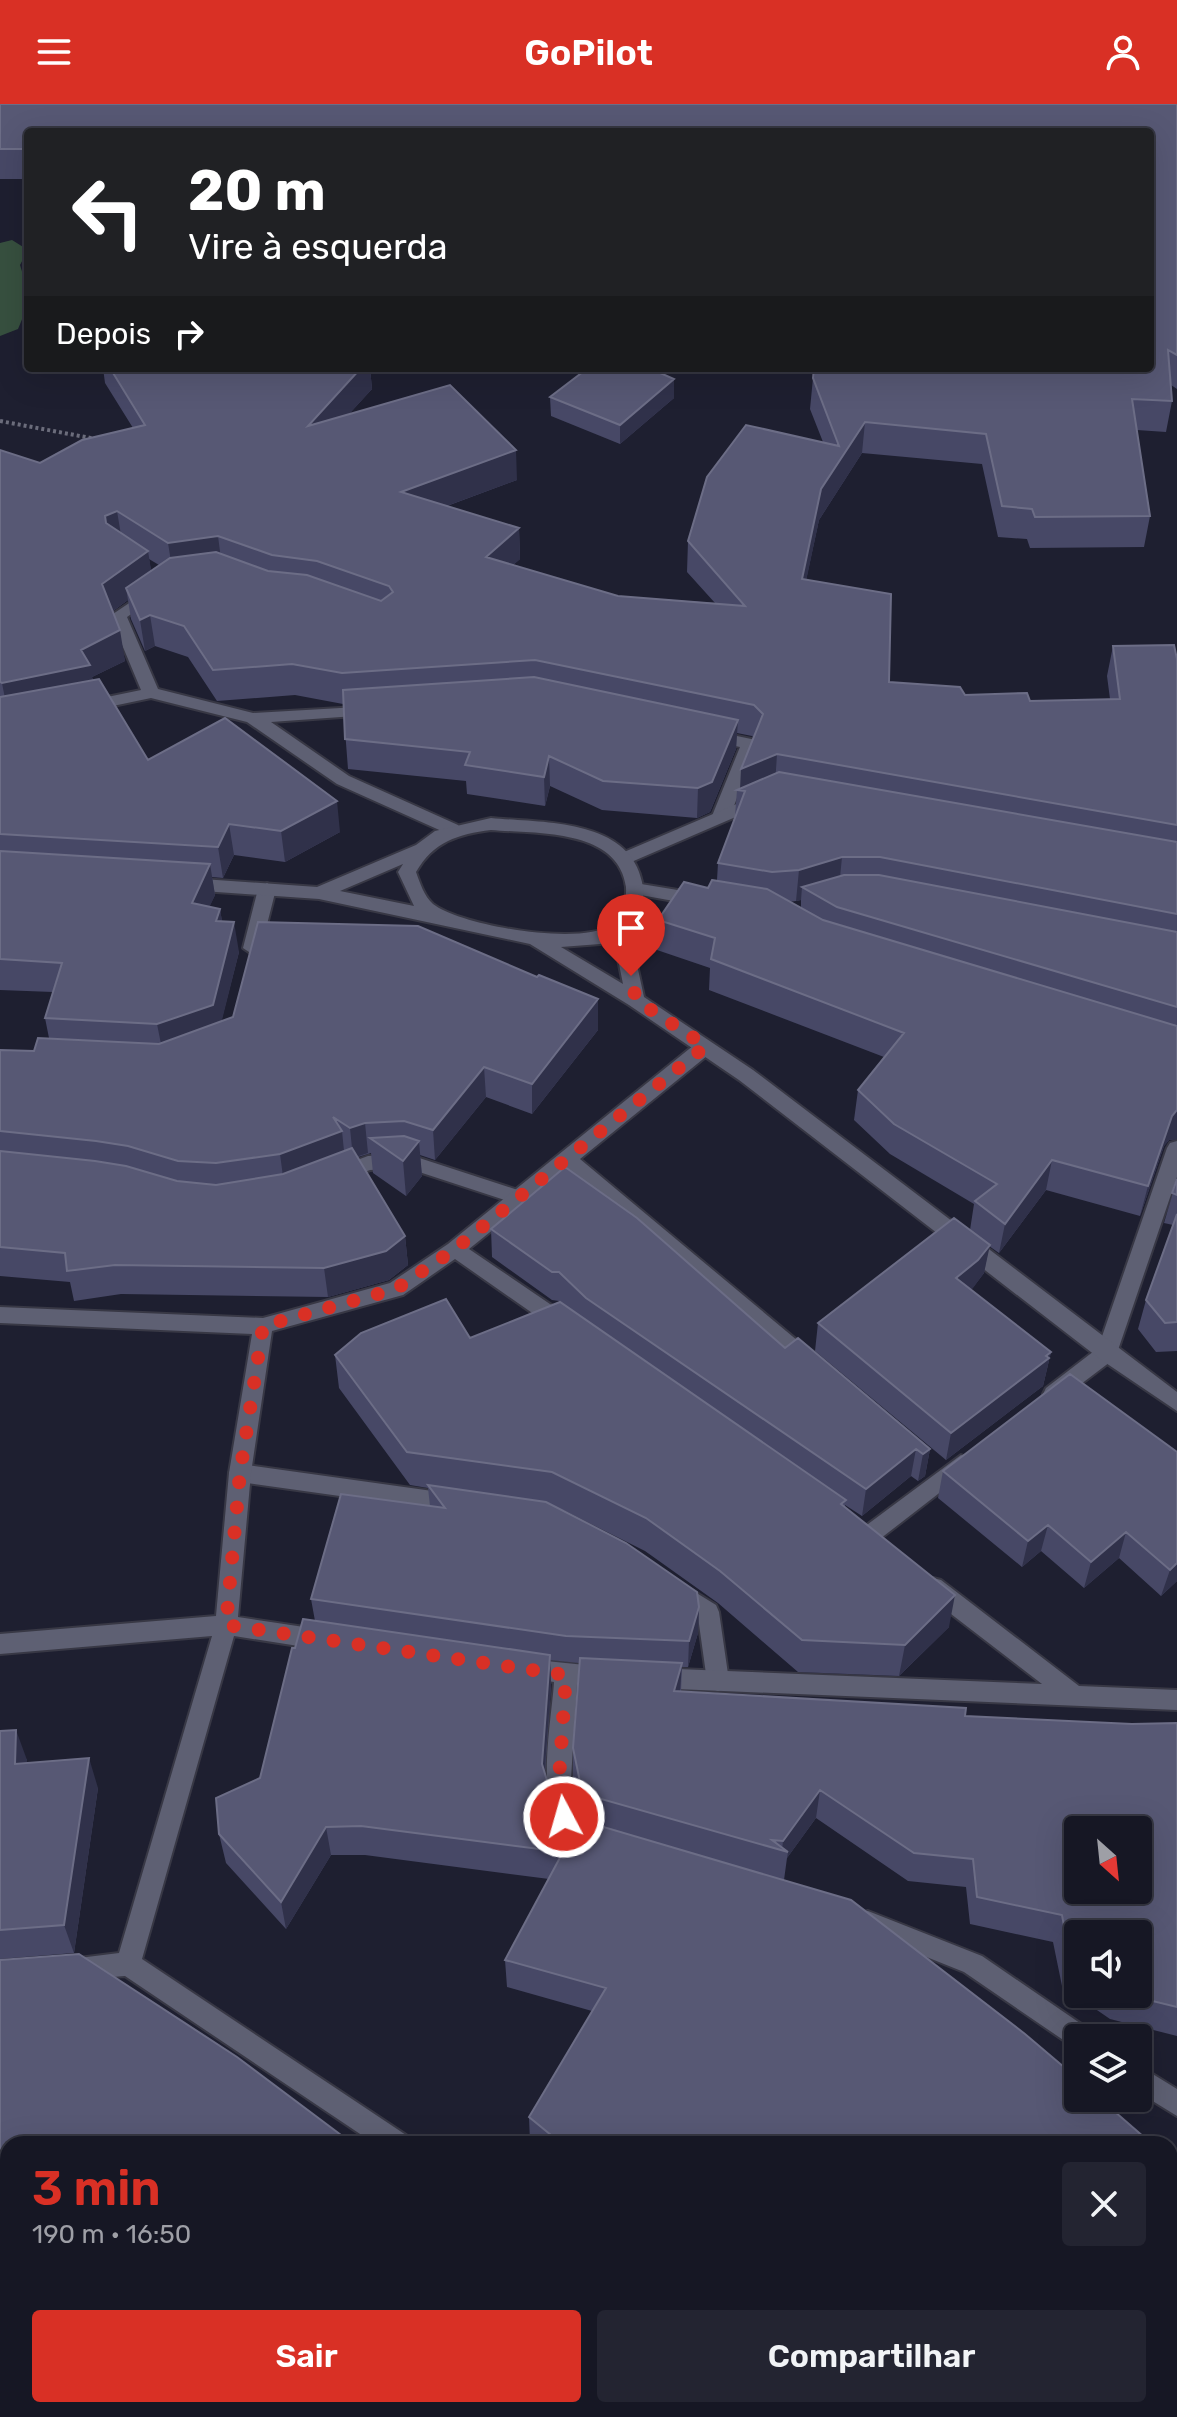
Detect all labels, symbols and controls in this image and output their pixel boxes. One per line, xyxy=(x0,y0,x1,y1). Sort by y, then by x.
icon: menu xyxy=(32,30,76,74)
icon: person xyxy=(1101,30,1145,74)
text: GoPilot xyxy=(524,31,653,74)
text: 20 m xyxy=(188,158,326,224)
icon: left xyxy=(56,160,160,264)
text: Vire à esquerda xyxy=(188,225,448,268)
icon: right xyxy=(167,312,211,356)
text: Depois xyxy=(56,316,151,352)
pin xyxy=(597,894,665,976)
icon: arrive xyxy=(609,906,653,950)
position arrow xyxy=(522,1775,606,1859)
north arrow xyxy=(1064,1816,1152,1904)
map controls xyxy=(1064,1816,1152,2112)
button: sound xyxy=(1064,1920,1152,2008)
button: layers xyxy=(1064,2024,1152,2112)
text: 3 min xyxy=(32,2160,161,2217)
button: close xyxy=(1062,2162,1146,2246)
text: 190 m · 16:50 xyxy=(32,2219,191,2250)
button: Sair xyxy=(32,2310,581,2402)
button: Compartilhar xyxy=(597,2310,1146,2402)

